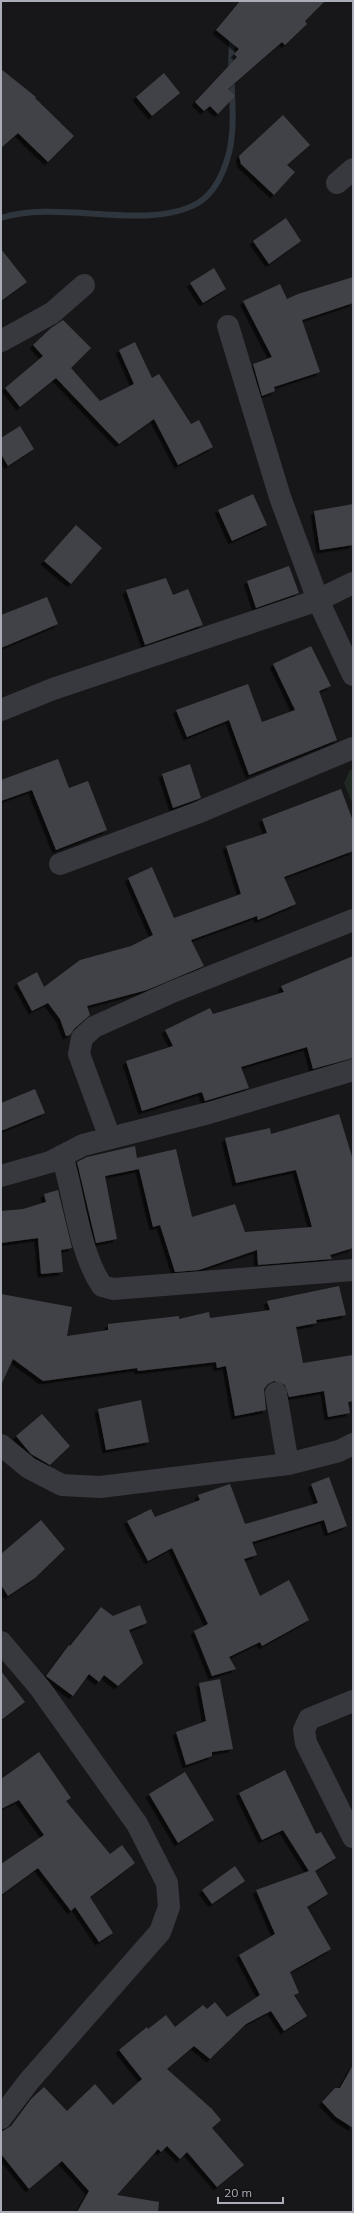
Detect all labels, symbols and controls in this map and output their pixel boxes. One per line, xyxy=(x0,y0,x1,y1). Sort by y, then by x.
scale bar xyxy=(218,2179,283,2205)
text: 20 m xyxy=(224,2185,252,2200)

